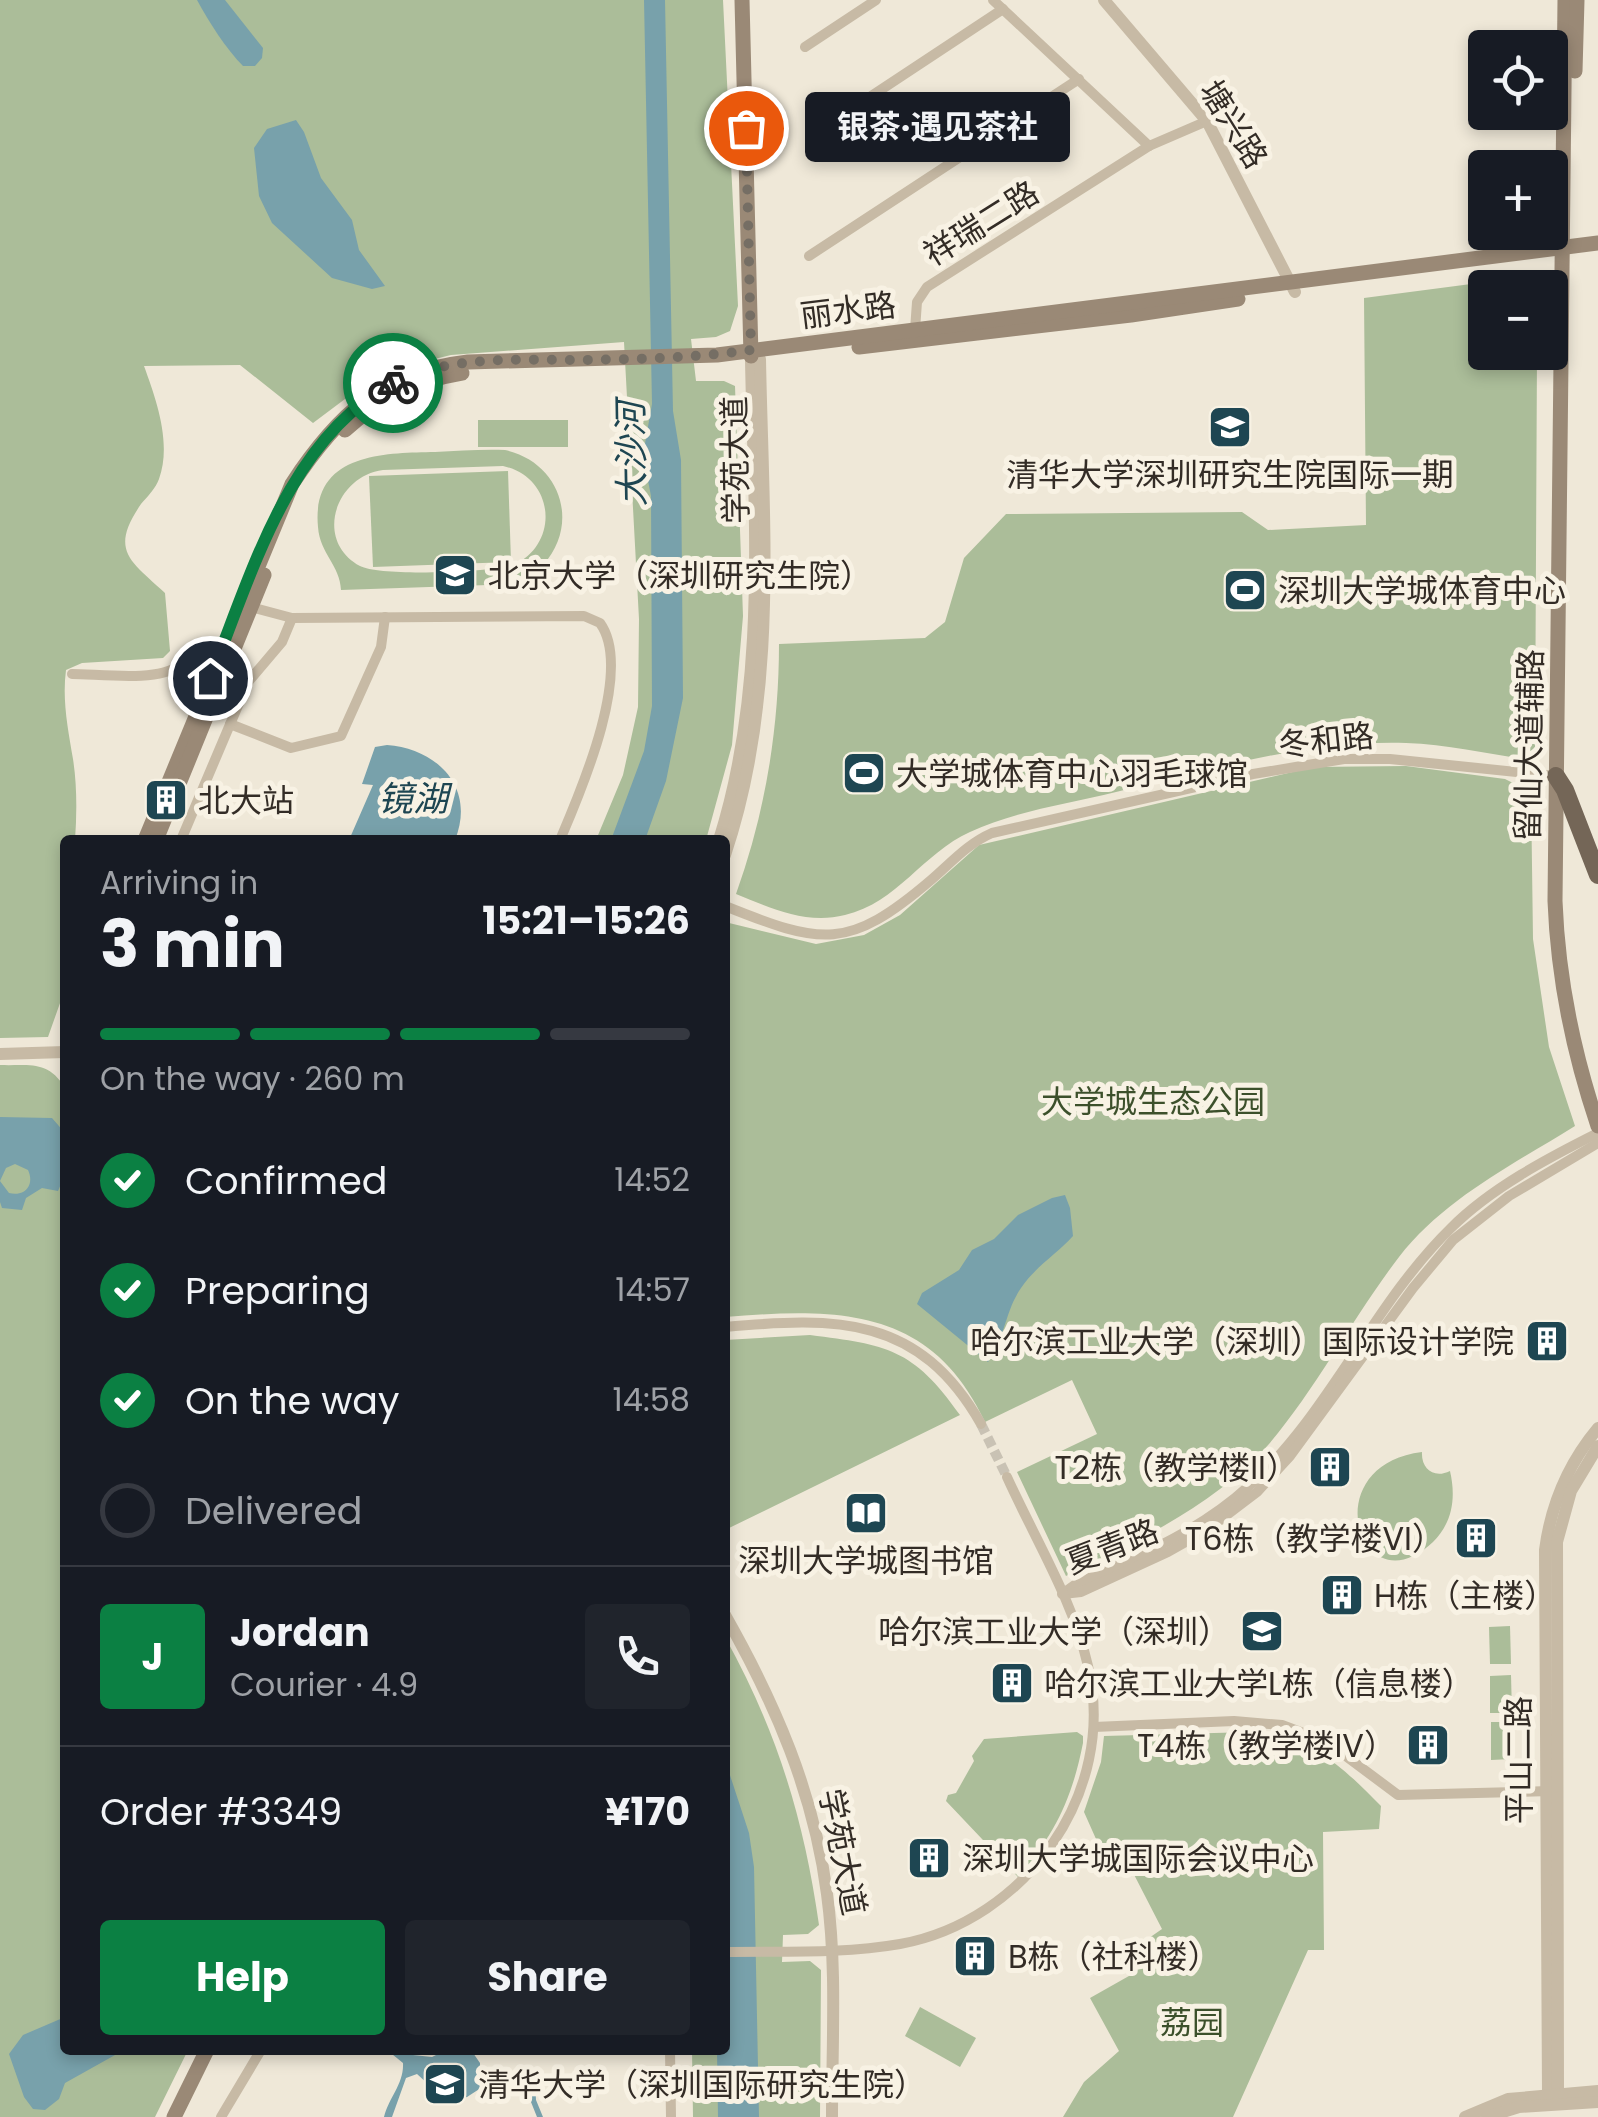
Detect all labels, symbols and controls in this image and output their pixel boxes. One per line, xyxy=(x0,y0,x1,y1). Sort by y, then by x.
map controls xyxy=(1468,30,1568,370)
button: locate xyxy=(1468,30,1568,130)
street label: 塘兴路 xyxy=(1189,71,1279,177)
pin xyxy=(704,86,789,171)
callout: 银茶·遇见茶社 xyxy=(806,93,1071,163)
icon: bag xyxy=(719,101,774,156)
text: 银茶·遇见茶社 xyxy=(837,104,1038,149)
button: + xyxy=(1468,150,1568,250)
street label: 祥瑞二路 xyxy=(915,170,1047,276)
button: − xyxy=(1468,270,1568,370)
street label: 丽水路 xyxy=(798,282,898,338)
courier xyxy=(343,333,443,433)
icon: bike xyxy=(366,356,421,411)
water label: 大沙河 xyxy=(605,395,656,507)
street label: 学苑大道 xyxy=(711,396,759,524)
school or university icon: 清华大学深圳研究生院国际一期 xyxy=(1207,404,1253,450)
place label: 清华大学深圳研究生院国际一期 xyxy=(1006,452,1454,497)
school or university icon: 北京大学（深圳研究生院） xyxy=(432,552,478,598)
place label: 北京大学（深圳研究生院） xyxy=(488,553,872,598)
sports icon: 深圳大学城体育中心 xyxy=(1222,567,1268,613)
place label: 深圳大学城体育中心 xyxy=(1278,568,1566,613)
pin xyxy=(168,636,253,721)
street label: 留仙大道辅路 xyxy=(1505,649,1553,841)
icon: home xyxy=(183,651,238,706)
street label: 冬和路 xyxy=(1276,713,1376,767)
sports icon: 大学城体育中心羽毛球馆 xyxy=(841,750,887,796)
place label: 大学城体育中心羽毛球馆 xyxy=(896,751,1248,796)
water label: 镜湖 xyxy=(378,774,453,823)
building icon: 北大站 xyxy=(143,777,189,823)
place label: 北大站 xyxy=(198,778,294,823)
text: Arriving in xyxy=(100,860,258,905)
text: 15:21–15:26 xyxy=(482,894,690,947)
text: 3 min xyxy=(100,899,285,990)
text: On the way · 260 m xyxy=(100,1056,405,1101)
park label: 大学城生态公园 xyxy=(1041,1079,1265,1124)
icon: check xyxy=(100,1153,155,1208)
text: Confirmed xyxy=(185,1154,387,1207)
text: 14:52 xyxy=(614,1157,690,1202)
icon: check xyxy=(100,1263,155,1318)
text: Preparing xyxy=(185,1264,370,1317)
text: 14:57 xyxy=(615,1267,690,1312)
building icon: 哈尔滨工业大学（深圳）国际设计学院 xyxy=(1524,1318,1570,1364)
place label: 哈尔滨工业大学（深圳）国际设计学院 xyxy=(970,1319,1514,1364)
icon: check xyxy=(100,1373,155,1428)
text: On the way xyxy=(185,1374,399,1427)
text: 14:58 xyxy=(613,1377,690,1422)
building icon: T2栋（教学楼II） xyxy=(1307,1444,1353,1490)
place label: T2栋（教学楼II） xyxy=(1055,1445,1298,1490)
text: Delivered xyxy=(185,1484,362,1537)
library icon: 深圳大学城图书馆 xyxy=(843,1490,889,1536)
street label: 夏青路 xyxy=(1059,1508,1165,1584)
building icon: T6栋（教学楼VI） xyxy=(1453,1515,1499,1561)
place label: T6栋（教学楼VI） xyxy=(1185,1516,1444,1561)
place label: 深圳大学城图书馆 xyxy=(738,1538,994,1583)
building icon: H栋（主楼） xyxy=(1319,1572,1365,1618)
place label: H栋（主楼） xyxy=(1374,1573,1556,1618)
button: phone xyxy=(585,1604,690,1709)
text: Jordan xyxy=(230,1606,370,1659)
school or university icon: 哈尔滨工业大学（深圳） xyxy=(1239,1608,1285,1654)
place label: 哈尔滨工业大学（深圳） xyxy=(878,1609,1230,1654)
text: J xyxy=(142,1630,163,1683)
building icon: 哈尔滨工业大学L栋（信息楼） xyxy=(989,1660,1035,1706)
place label: 哈尔滨工业大学L栋（信息楼） xyxy=(1044,1661,1474,1706)
text: Courier · 4.9 xyxy=(230,1662,418,1707)
street label: 平山二路 xyxy=(1496,1696,1541,1824)
building icon: T4栋（教学楼IV） xyxy=(1405,1722,1451,1768)
place label: T4栋（教学楼IV） xyxy=(1137,1723,1396,1768)
text: Order #3349 xyxy=(100,1785,342,1838)
text: ¥170 xyxy=(605,1785,690,1838)
street label: 学苑大道 xyxy=(809,1785,877,1919)
building icon: 深圳大学城国际会议中心 xyxy=(906,1835,952,1881)
place label: 深圳大学城国际会议中心 xyxy=(962,1836,1314,1881)
button: Help xyxy=(100,1920,385,2035)
button: Share xyxy=(405,1920,690,2035)
building icon: B栋（社科楼） xyxy=(952,1933,998,1979)
place label: B栋（社科楼） xyxy=(1008,1934,1220,1979)
park label: 荔园 xyxy=(1160,2000,1224,2045)
school or university icon: 清华大学（深圳国际研究生院） xyxy=(422,2061,468,2107)
place label: 清华大学（深圳国际研究生院） xyxy=(478,2062,926,2107)

